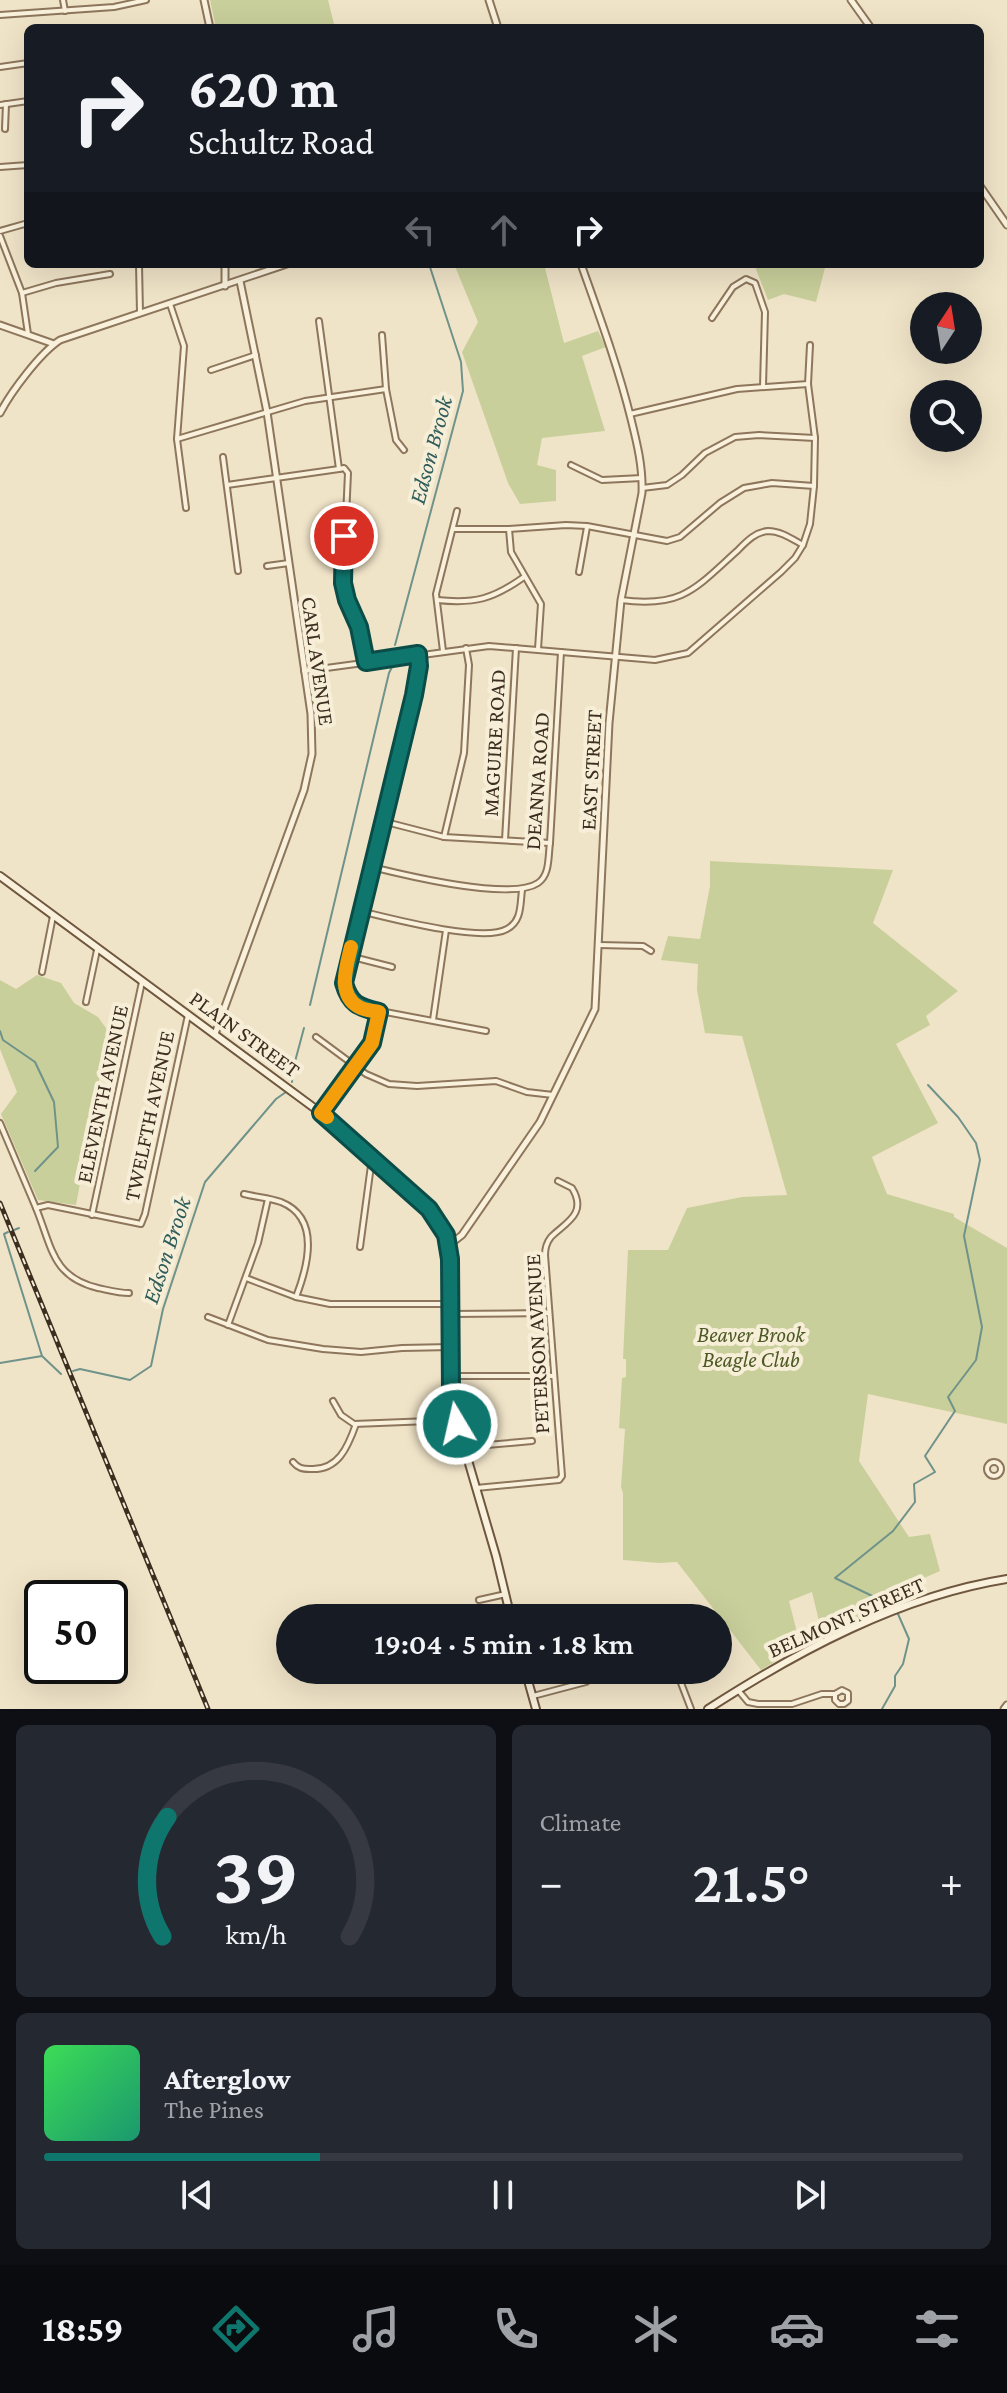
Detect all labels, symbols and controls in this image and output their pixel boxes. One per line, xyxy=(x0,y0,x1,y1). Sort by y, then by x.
icon: right xyxy=(56,56,160,160)
text: 620 m xyxy=(188,57,338,119)
text: Schultz Road xyxy=(188,122,374,162)
icon: left xyxy=(398,208,442,252)
icon: ahead xyxy=(482,208,526,252)
icon: right xyxy=(566,208,610,252)
north arrow xyxy=(910,292,982,364)
map controls xyxy=(910,292,982,452)
button: search xyxy=(910,380,982,452)
water label: Edson Brook xyxy=(403,392,458,507)
pin xyxy=(310,502,378,570)
icon: arrive xyxy=(322,514,366,558)
street label: CARL AVENUE xyxy=(297,595,339,727)
street label: MAGUIRE ROAD xyxy=(478,669,510,817)
street label: EAST STREET xyxy=(575,709,607,831)
street label: DEANNA ROAD xyxy=(520,711,554,851)
street label: PLAIN STREET xyxy=(185,986,305,1082)
street label: ELEVENTH AVENUE xyxy=(71,1003,133,1185)
street label: TWELFTH AVENUE xyxy=(119,1028,179,1204)
water label: Edson Brook xyxy=(136,1192,196,1307)
street label: PETERSON AVENUE xyxy=(520,1254,554,1434)
park label: Beaver Brook Beagle Club xyxy=(697,1322,806,1372)
position arrow xyxy=(415,1382,499,1466)
street label: BELMONT STREET xyxy=(764,1571,928,1663)
speed limit sign: 50 xyxy=(24,1580,128,1684)
text: 19:04 · 5 min · 1.8 km xyxy=(374,1627,634,1660)
text: Climate xyxy=(540,1808,621,1837)
text: 39 xyxy=(213,1828,299,1921)
text: 21.5° xyxy=(693,1848,810,1915)
text: − xyxy=(540,1858,563,1906)
text: + xyxy=(940,1858,963,1906)
text: km/h xyxy=(225,1918,287,1950)
text: Afterglow xyxy=(164,2062,291,2095)
text: The Pines xyxy=(164,2095,264,2124)
icon: previous xyxy=(175,2173,219,2217)
icon: pause xyxy=(481,2173,525,2217)
icon: next xyxy=(788,2173,832,2217)
icon: directions xyxy=(208,2301,264,2357)
icon: music xyxy=(348,2301,404,2357)
icon: phone xyxy=(488,2301,544,2357)
icon: climate xyxy=(628,2301,684,2357)
icon: car xyxy=(769,2301,825,2357)
icon: filters xyxy=(909,2301,965,2357)
text: 18:59 xyxy=(42,2309,124,2349)

